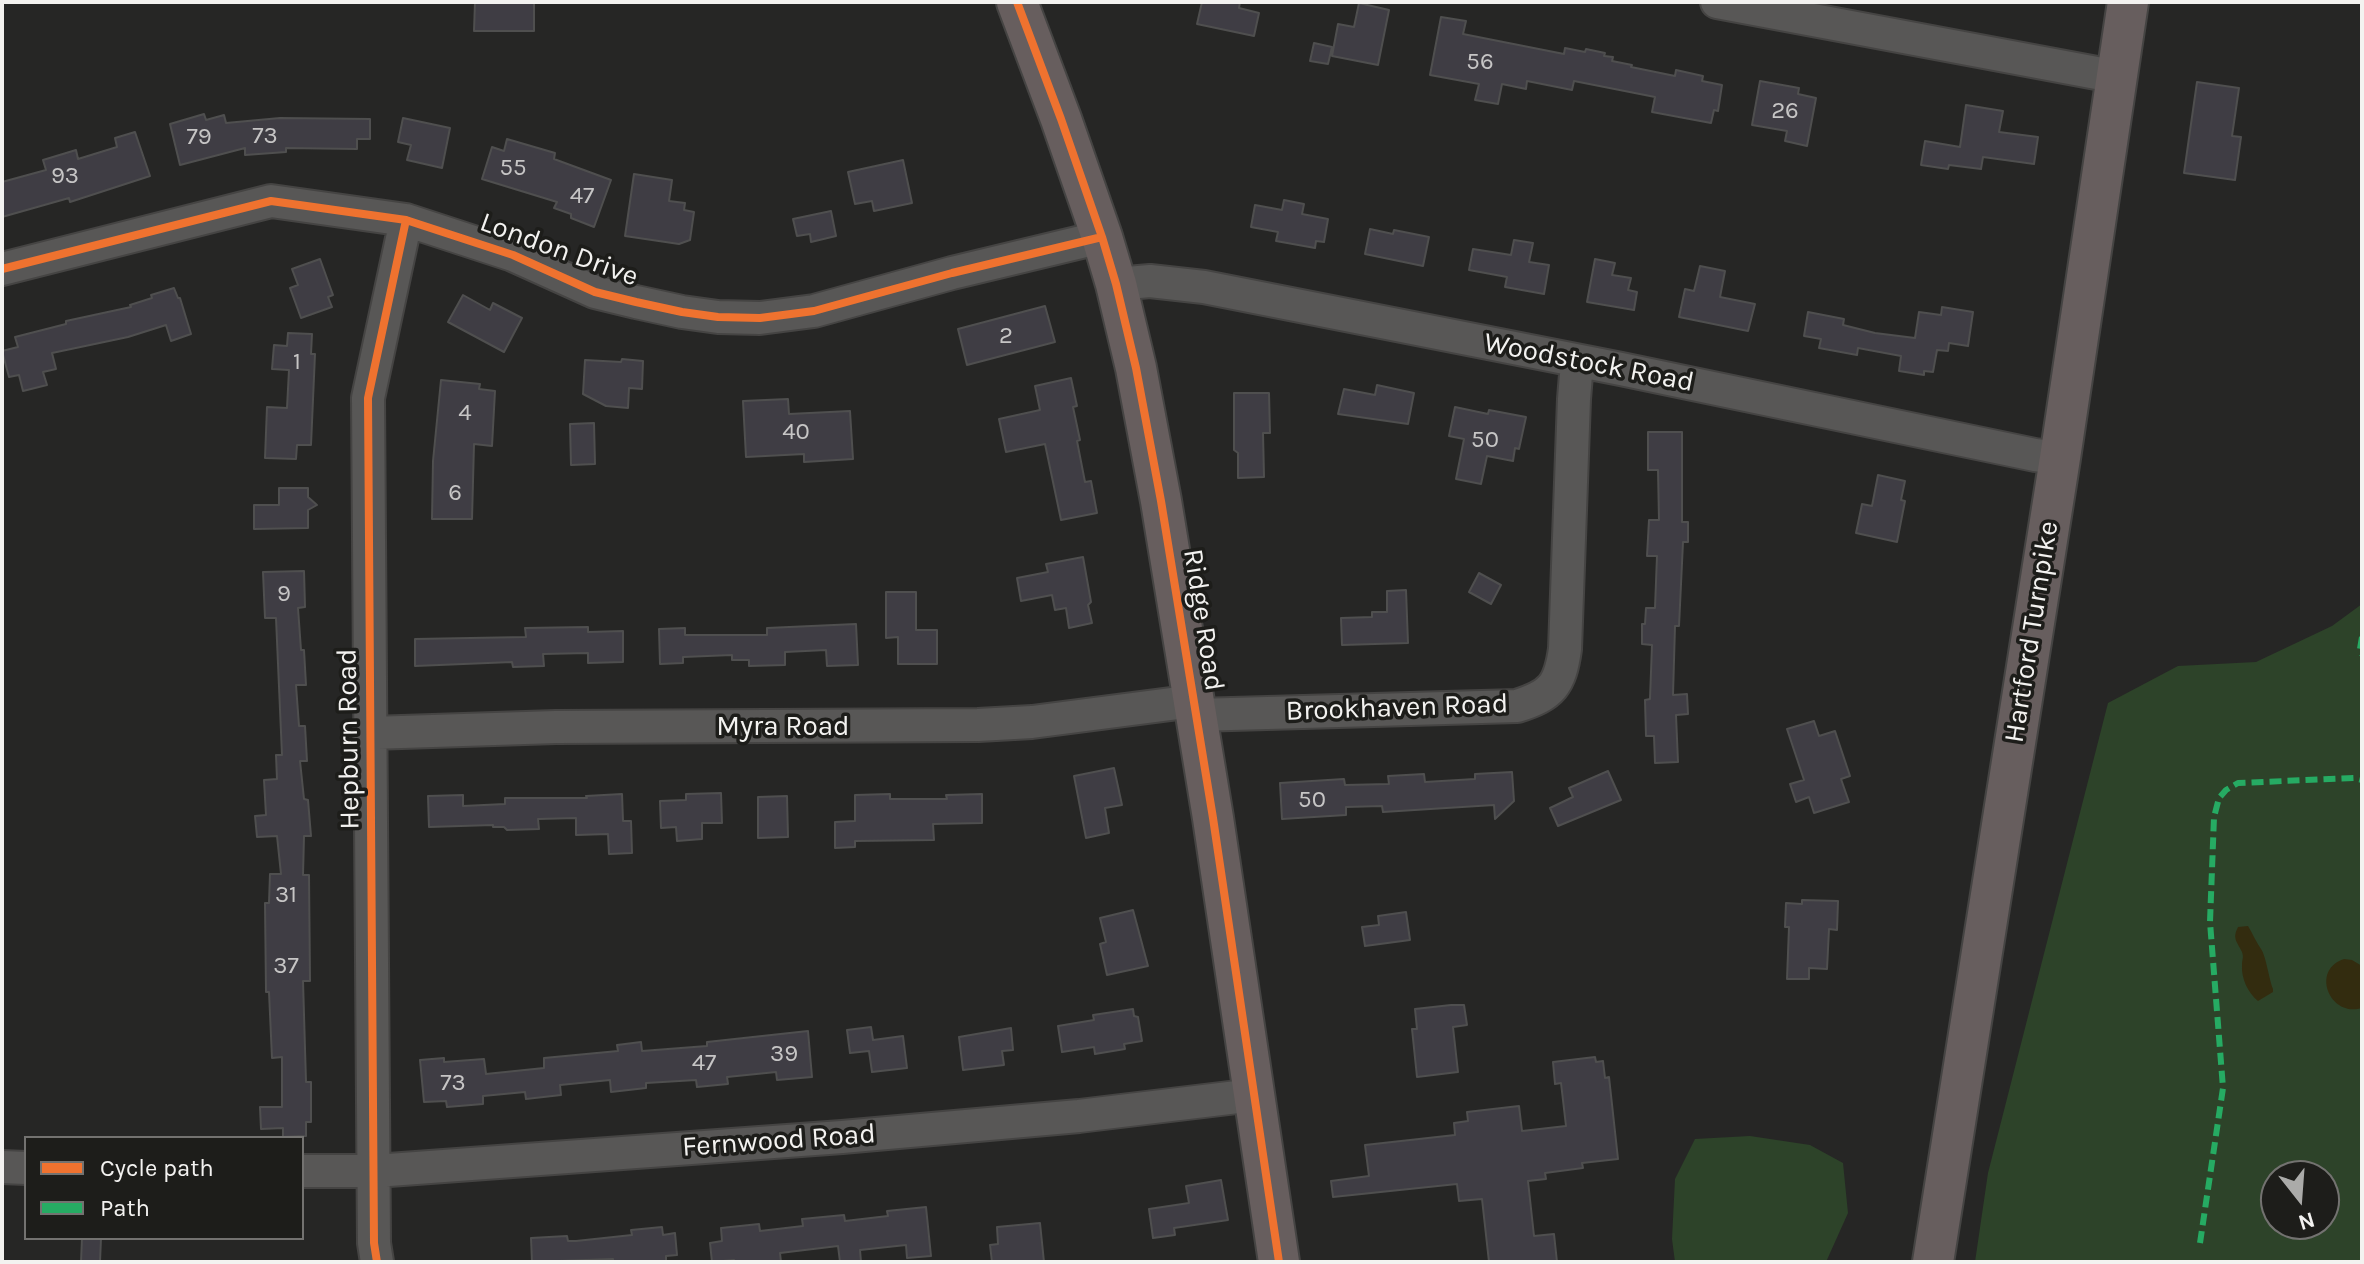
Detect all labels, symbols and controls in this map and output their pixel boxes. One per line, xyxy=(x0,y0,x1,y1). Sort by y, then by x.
house number: 56 xyxy=(1466,48,1494,76)
house number: 26 xyxy=(1771,97,1799,125)
house number: 73 xyxy=(252,122,278,150)
house number: 79 xyxy=(186,123,212,151)
house number: 55 xyxy=(499,154,527,182)
house number: 93 xyxy=(51,162,79,190)
house number: 47 xyxy=(570,182,594,210)
street label: London Drive xyxy=(475,206,643,294)
house number: 2 xyxy=(999,322,1013,350)
street label: Woodstock Road xyxy=(1481,326,1697,400)
house number: 1 xyxy=(293,348,301,376)
house number: 4 xyxy=(458,399,472,427)
house number: 40 xyxy=(782,418,810,446)
house number: 50 xyxy=(1471,426,1499,454)
house number: 6 xyxy=(448,479,462,507)
street label: Hartford Turnpike xyxy=(1998,519,2066,745)
street label: Ridge Road xyxy=(1175,547,1231,693)
house number: 9 xyxy=(277,580,291,608)
street label: Hepburn Road xyxy=(331,648,367,830)
street label: Brookhaven Road xyxy=(1285,687,1509,729)
street label: Myra Road xyxy=(716,710,850,744)
house number: 50 xyxy=(1298,786,1326,814)
house number: 31 xyxy=(275,881,297,909)
house number: 37 xyxy=(273,952,299,980)
house number: 39 xyxy=(770,1040,798,1068)
house number: 47 xyxy=(692,1049,716,1077)
house number: 73 xyxy=(440,1069,466,1097)
street label: Fernwood Road xyxy=(681,1117,877,1165)
legend xyxy=(24,1136,304,1240)
text: Cycle path xyxy=(100,1154,214,1182)
north arrow xyxy=(2260,1160,2340,1240)
text: Path xyxy=(100,1194,150,1222)
text: N xyxy=(2295,1206,2318,1236)

